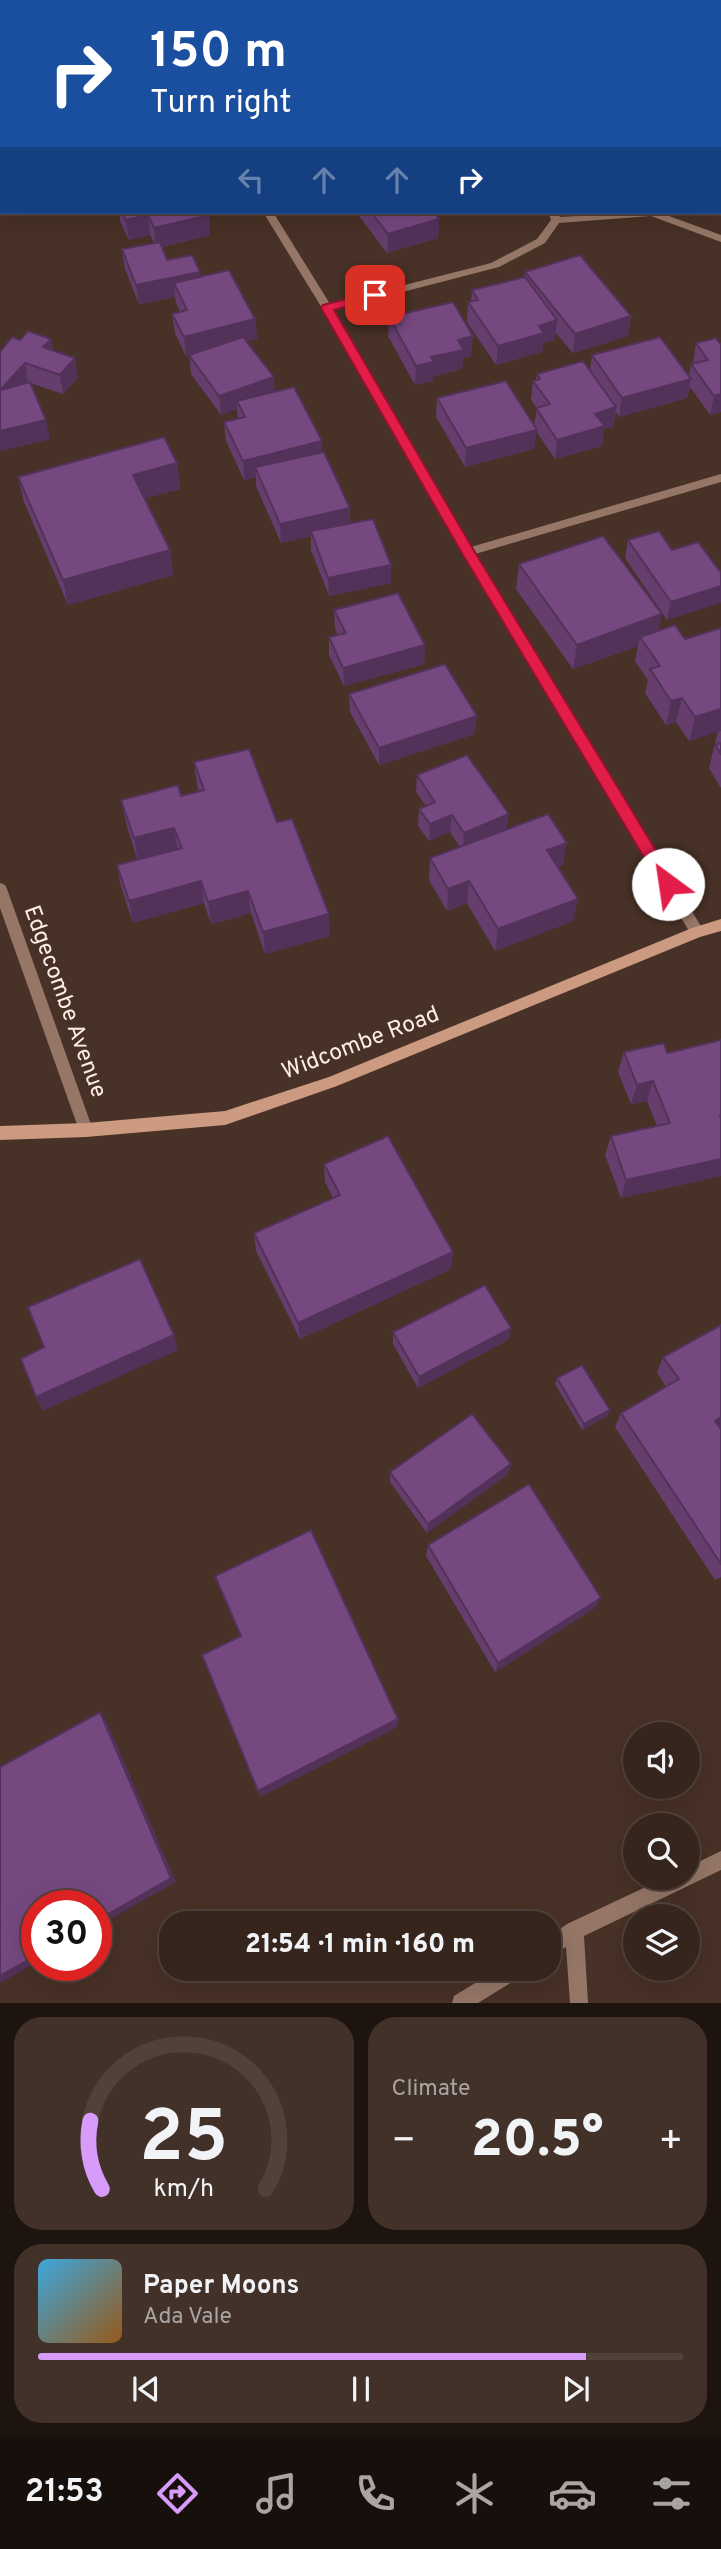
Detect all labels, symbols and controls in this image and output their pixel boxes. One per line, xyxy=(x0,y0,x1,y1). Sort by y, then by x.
text: 150 m xyxy=(150,23,287,85)
icon: right xyxy=(35,28,126,119)
text: Turn right xyxy=(150,84,292,124)
icon: left xyxy=(232,161,270,199)
icon: ahead xyxy=(305,161,343,199)
icon: ahead xyxy=(378,161,416,199)
icon: right xyxy=(451,161,489,199)
pin xyxy=(345,265,405,325)
icon: arrive xyxy=(356,276,394,314)
position arrow xyxy=(631,847,705,921)
street label: Edgecombe Avenue xyxy=(16,902,112,1102)
street label: Widcombe Road xyxy=(278,1001,444,1087)
map controls xyxy=(623,1722,700,1981)
button: sound xyxy=(623,1722,700,1799)
button: search xyxy=(623,1813,700,1890)
speed limit sign: 30 xyxy=(21,1890,112,1981)
button: layers xyxy=(623,1904,700,1981)
text: 21:54 · 1 min · 160 m xyxy=(245,1929,475,1962)
text: Climate xyxy=(392,2075,470,2104)
text: 25 xyxy=(139,2096,228,2188)
text: 20.5° xyxy=(471,2109,604,2175)
text: − xyxy=(392,2118,416,2167)
text: + xyxy=(658,2118,683,2167)
text: km/h xyxy=(153,2174,214,2206)
text: Paper Moons xyxy=(143,2270,299,2303)
text: Ada Vale xyxy=(143,2303,232,2332)
icon: previous xyxy=(127,2370,165,2408)
icon: pause xyxy=(342,2370,380,2408)
icon: next xyxy=(557,2370,595,2408)
icon: directions xyxy=(153,2469,202,2518)
icon: music xyxy=(252,2469,301,2518)
icon: phone xyxy=(351,2469,400,2518)
icon: climate xyxy=(450,2469,499,2518)
icon: car xyxy=(548,2469,597,2518)
icon: filters xyxy=(647,2469,696,2518)
text: 21:53 xyxy=(25,2473,104,2513)

